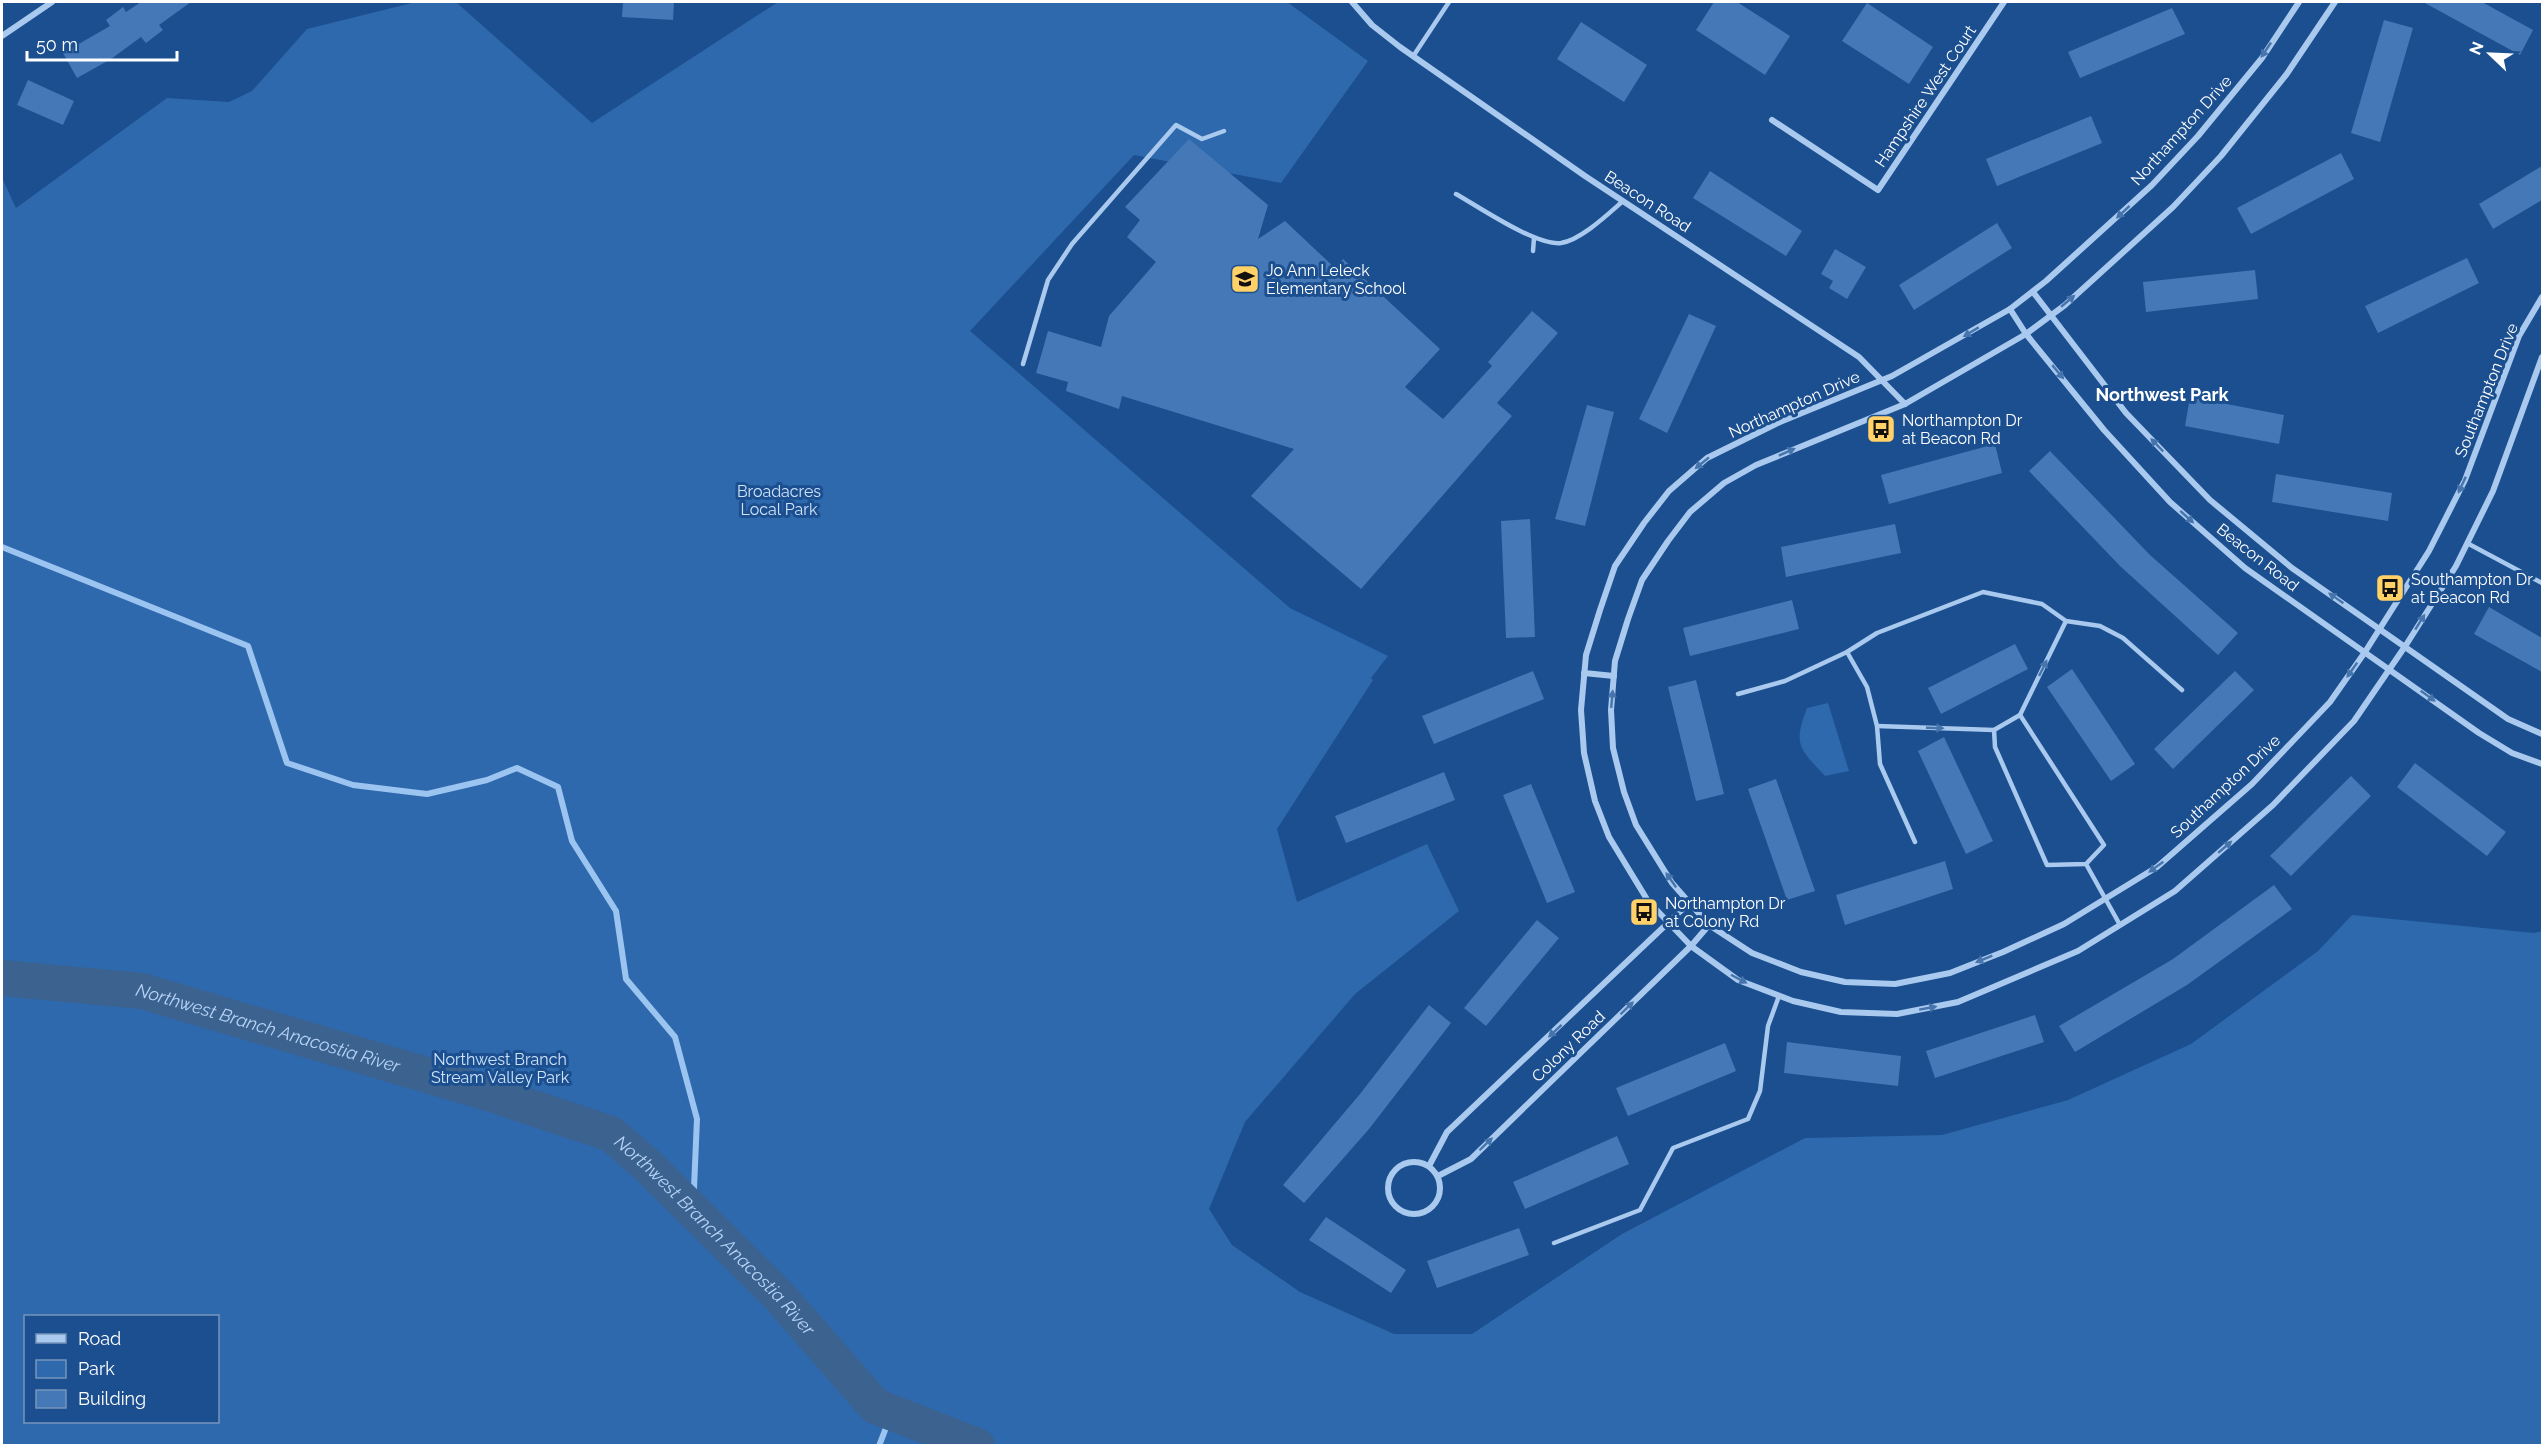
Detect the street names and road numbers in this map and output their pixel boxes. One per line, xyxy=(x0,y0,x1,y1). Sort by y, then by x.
street label: Hampshire West Court xyxy=(1871,21,1980,171)
street label: Northampton Drive xyxy=(2127,71,2236,189)
street label: Beacon Road xyxy=(1601,167,1694,236)
street label: Southampton Drive xyxy=(2451,320,2522,460)
street label: Northampton Drive xyxy=(1726,367,1863,442)
street label: Beacon Road xyxy=(2213,519,2302,595)
street label: Southampton Drive xyxy=(2167,731,2284,842)
street label: Colony Road xyxy=(1528,1007,1609,1086)

